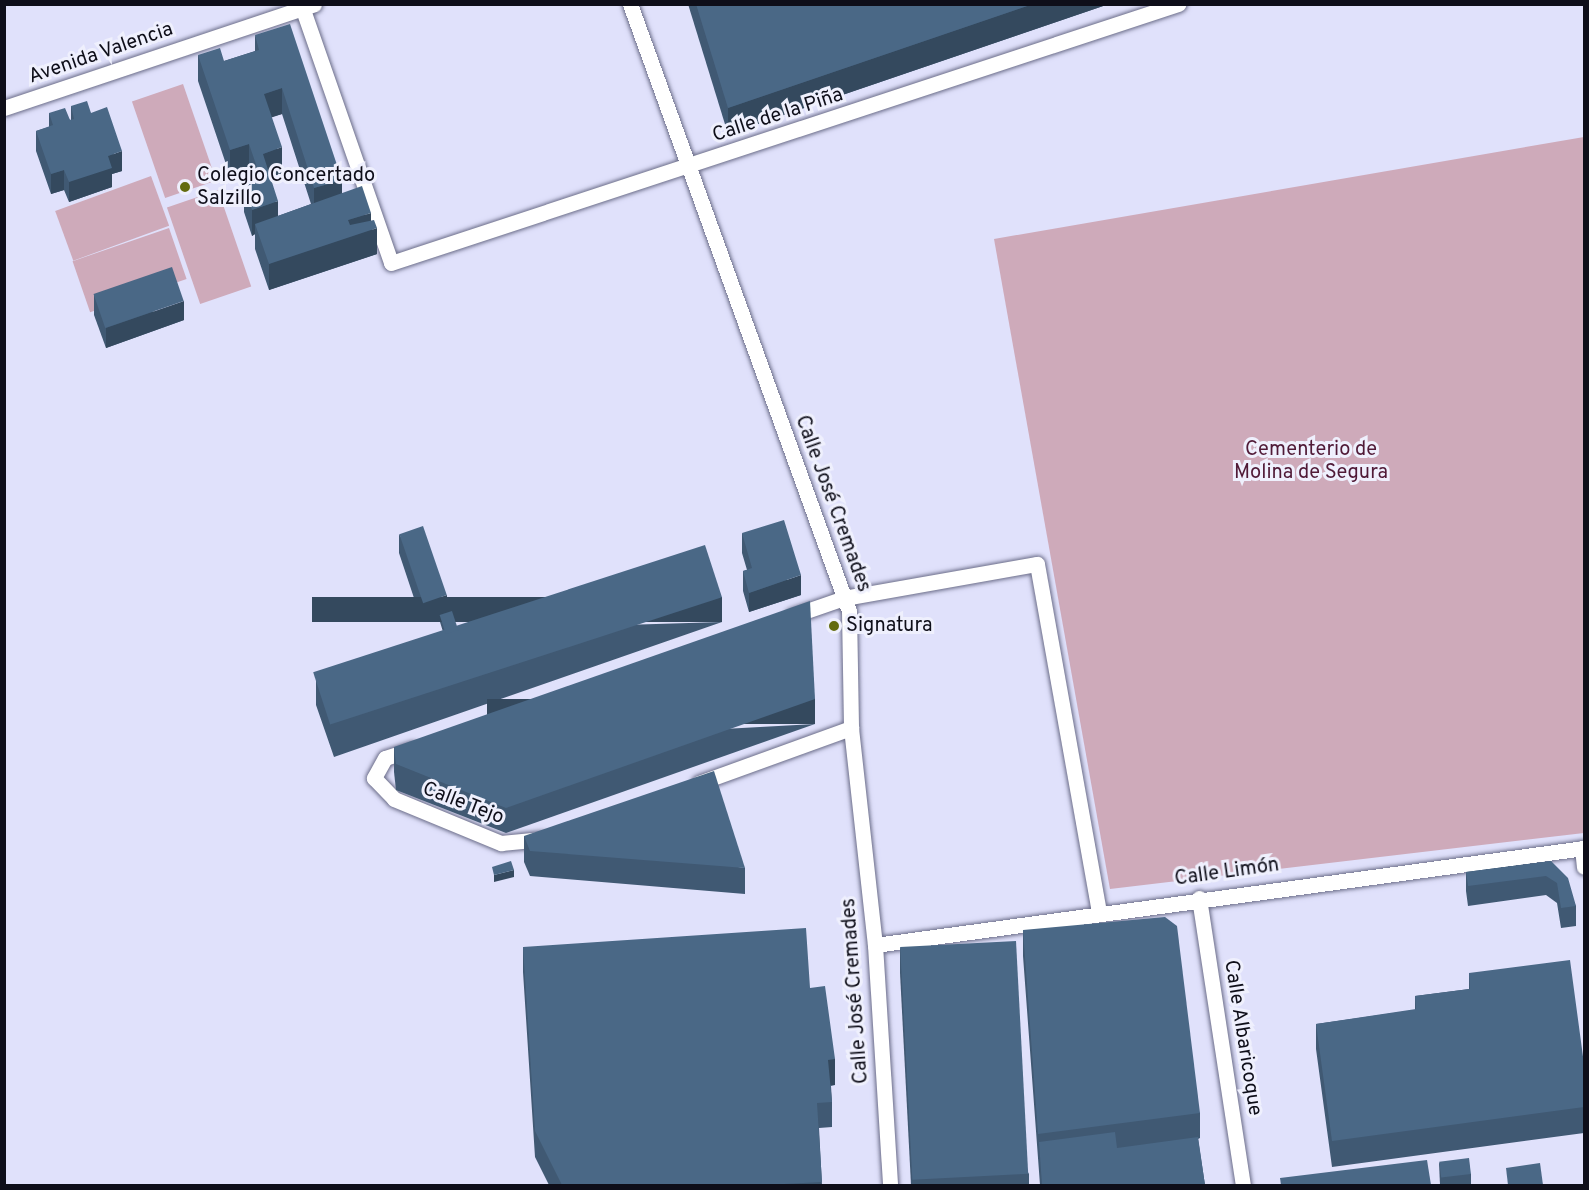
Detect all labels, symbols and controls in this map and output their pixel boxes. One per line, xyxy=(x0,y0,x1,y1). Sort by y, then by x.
street label: Avenida Valencia xyxy=(25,18,177,90)
street label: Calle de la Piña xyxy=(710,84,846,148)
place label: Colegio Concertado Salzillo xyxy=(197,164,375,211)
marker: Colegio Concertado Salzillo xyxy=(178,180,192,194)
street label: Calle José Cremades xyxy=(789,412,875,596)
park label: Cementerio de Molina de Segura xyxy=(1234,438,1388,485)
place label: Signatura xyxy=(846,614,932,638)
marker: Signatura xyxy=(827,619,841,633)
street label: Calle Tejo xyxy=(418,777,508,831)
street label: Calle Limón xyxy=(1173,854,1281,892)
street label: Calle José Cremades xyxy=(838,897,874,1085)
street label: Calle Albaricoque xyxy=(1218,958,1266,1118)

